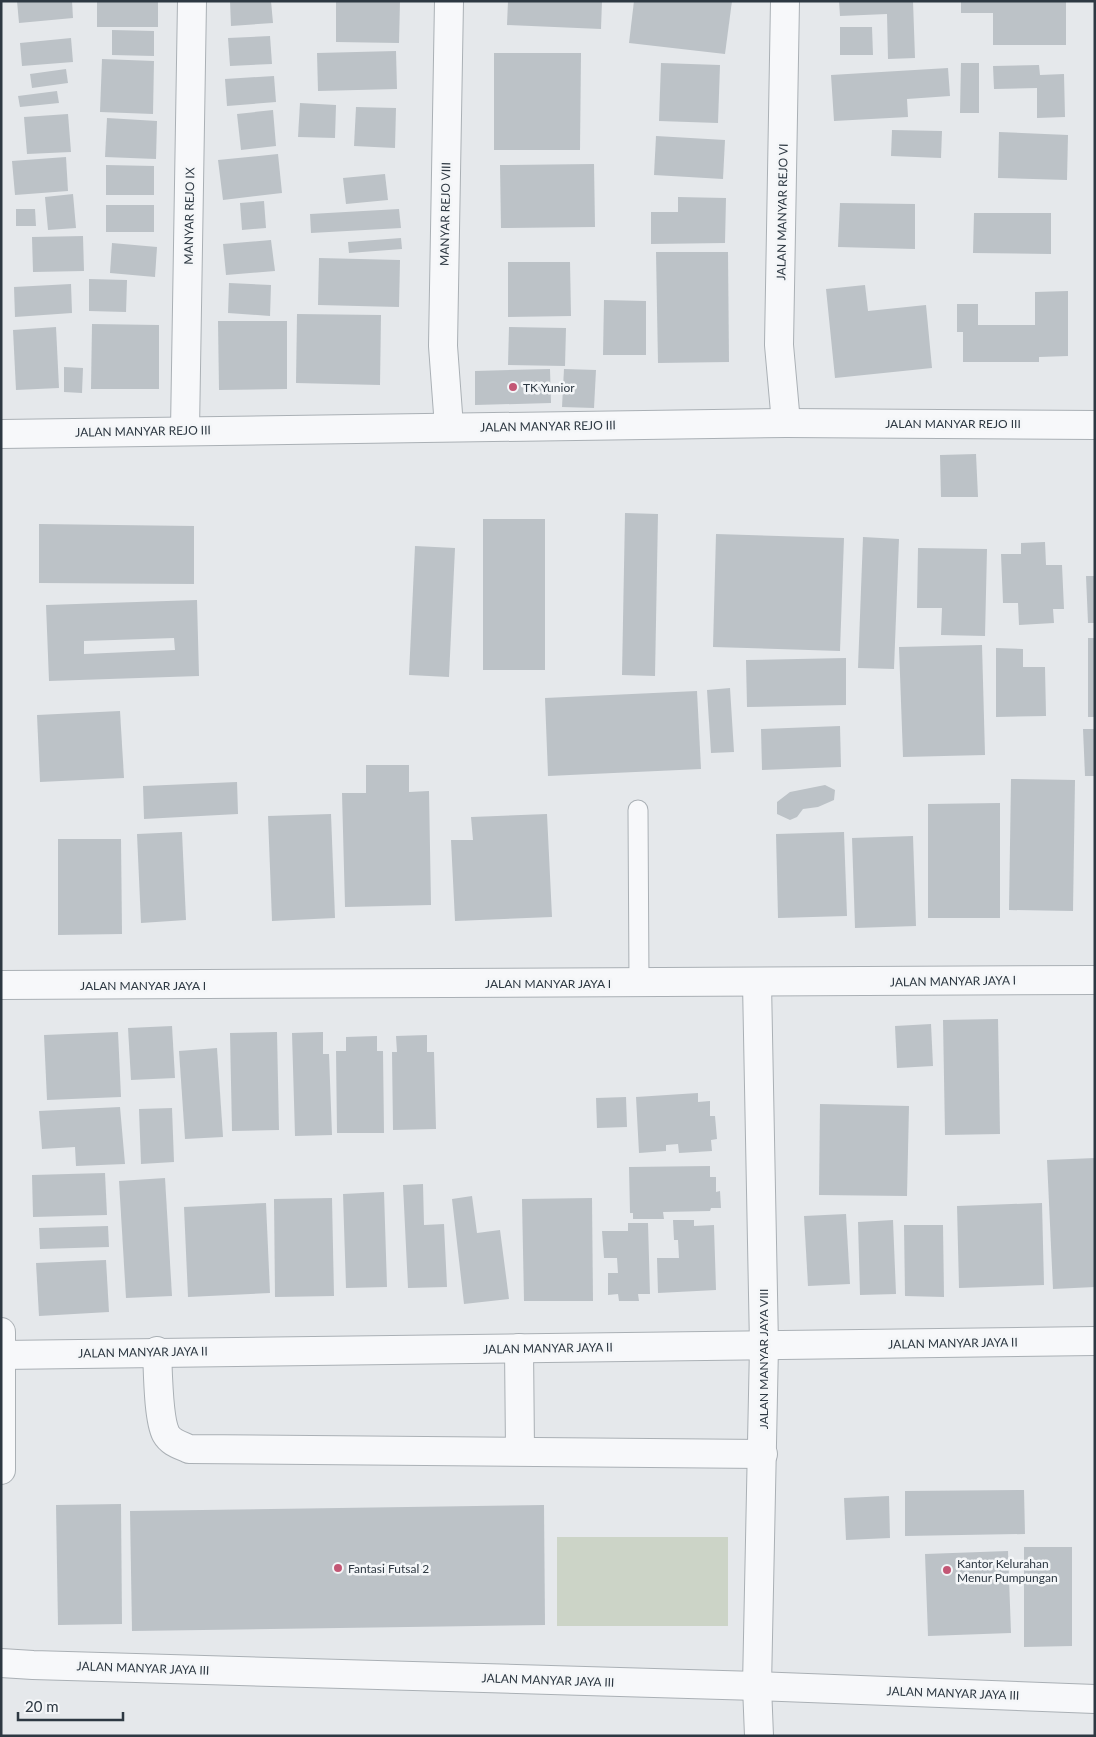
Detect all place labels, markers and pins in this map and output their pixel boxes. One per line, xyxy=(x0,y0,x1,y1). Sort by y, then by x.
place label: TK Yunior xyxy=(523,380,575,395)
marker: TK Yunior xyxy=(507,381,519,393)
place label: Kantor Kelurahan Menur Pumpungan xyxy=(957,1556,1058,1585)
place label: Fantasi Futsal 2 xyxy=(348,1561,429,1576)
marker: Fantasi Futsal 2 xyxy=(332,1562,344,1574)
marker: Kantor Kelurahan Menur Pumpungan xyxy=(941,1564,953,1576)

